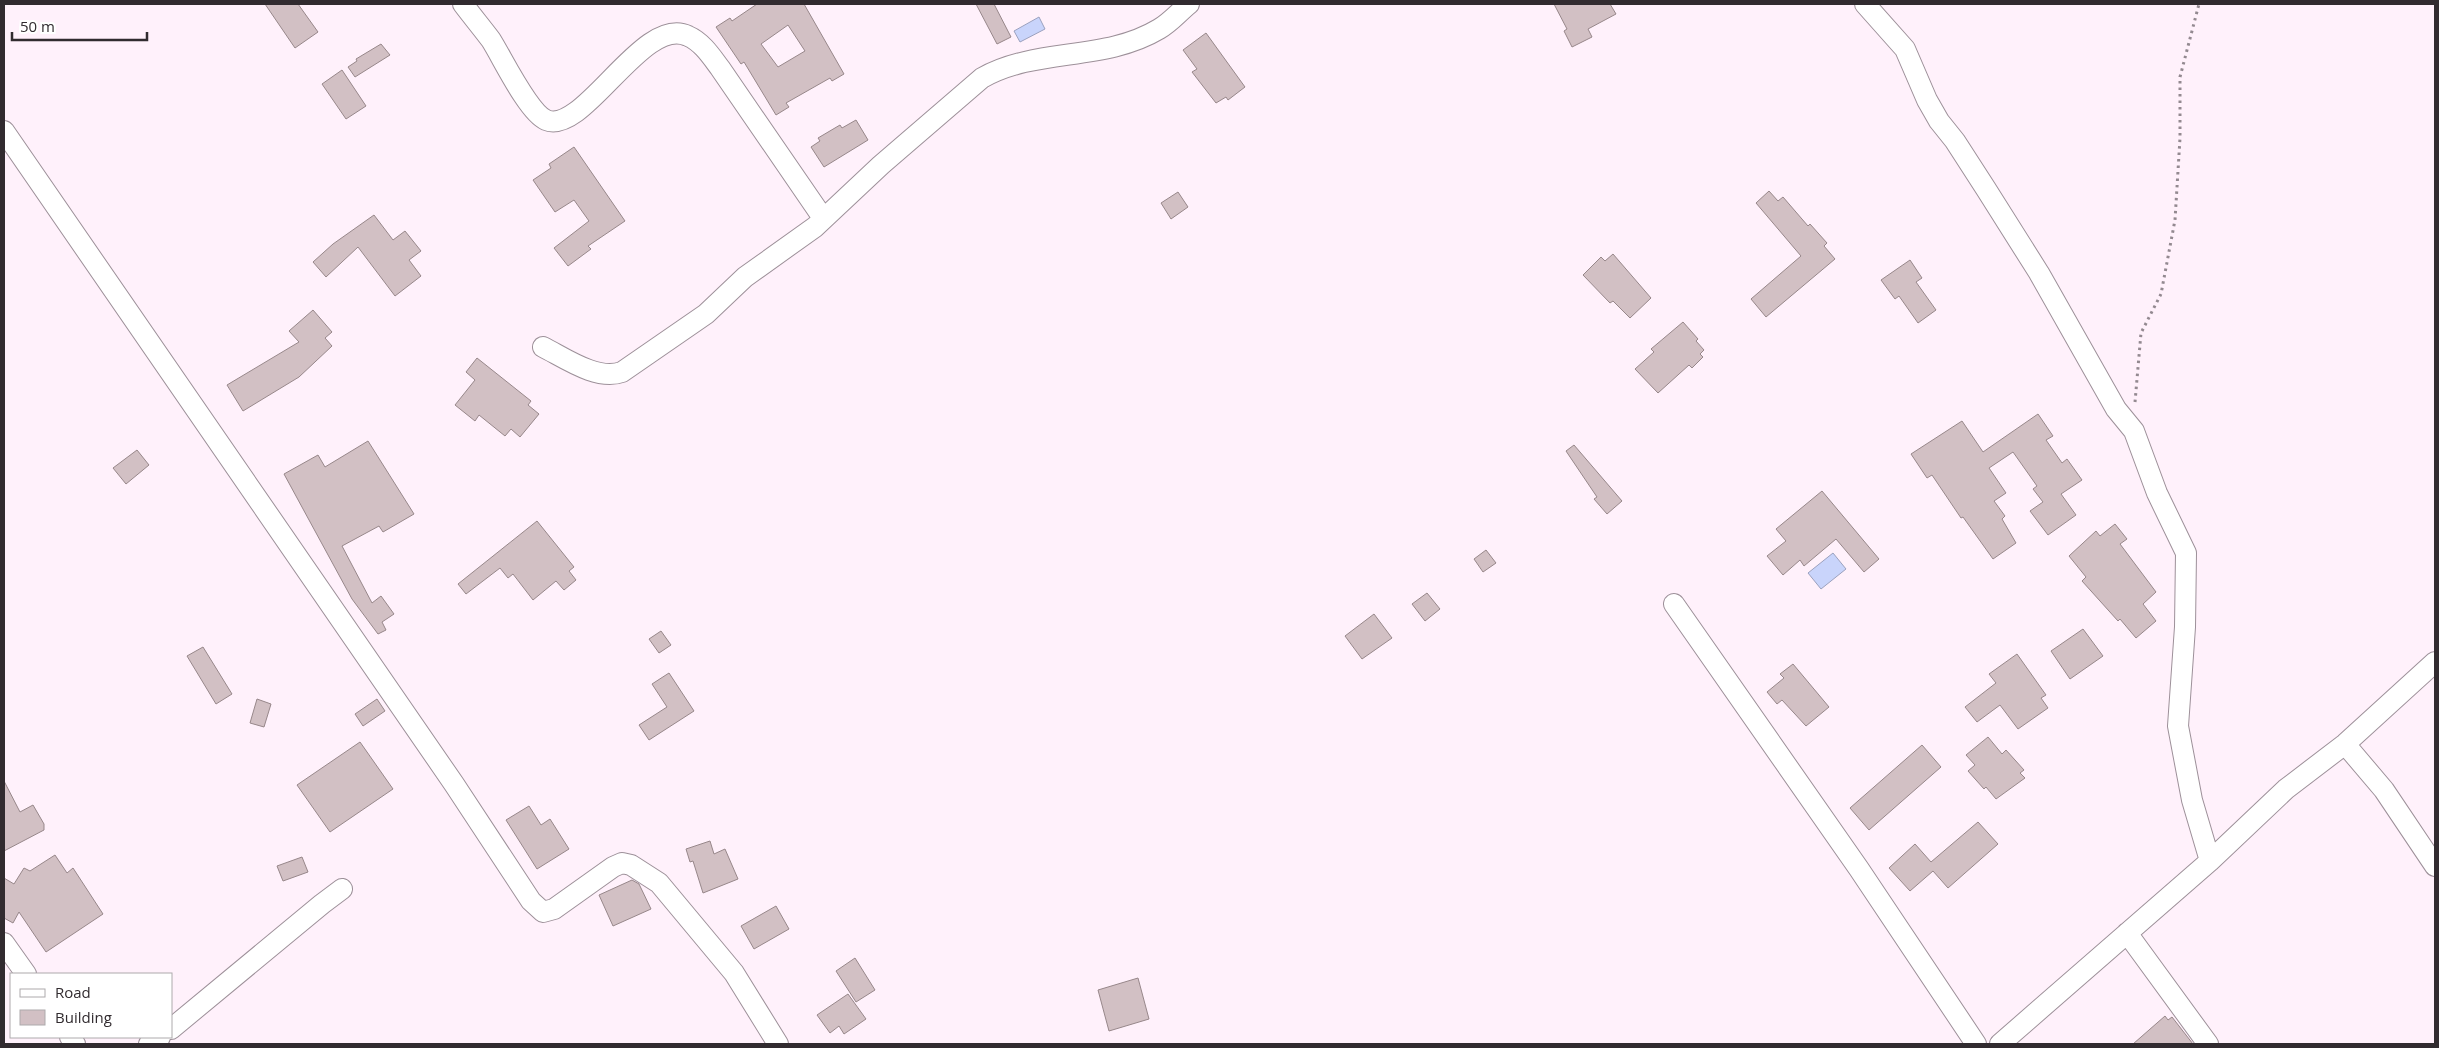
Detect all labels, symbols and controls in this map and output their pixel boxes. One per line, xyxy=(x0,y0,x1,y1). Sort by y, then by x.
scale bar xyxy=(12,10,148,42)
text: 50 m xyxy=(20,16,55,36)
legend xyxy=(10,973,172,1038)
text: Road xyxy=(55,982,91,1002)
text: Building xyxy=(55,1007,112,1027)

